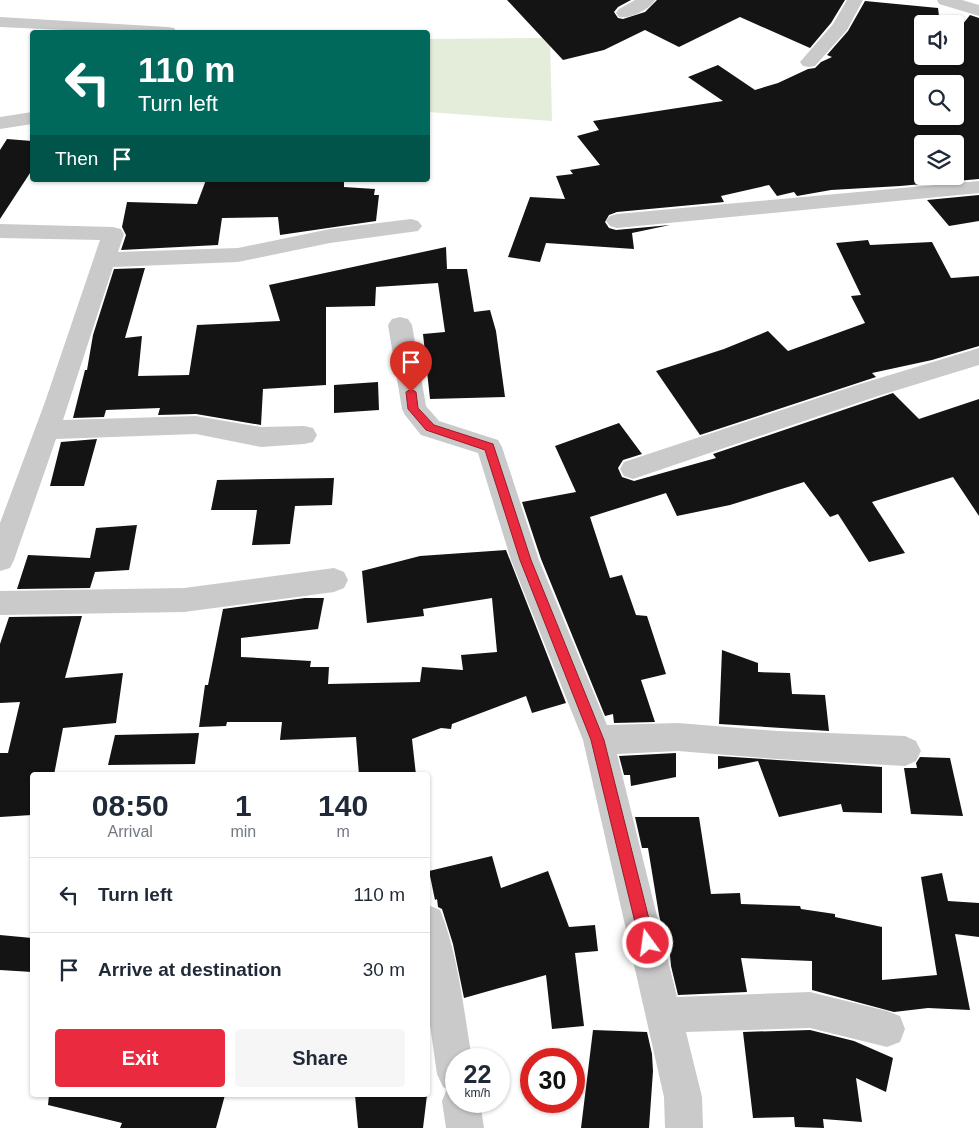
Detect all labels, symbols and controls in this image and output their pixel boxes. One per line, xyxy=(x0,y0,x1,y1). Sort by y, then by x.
map controls xyxy=(914,15,964,185)
button: sound xyxy=(914,15,964,65)
icon: left xyxy=(55,50,120,115)
text: 110 m xyxy=(138,50,235,89)
button: search xyxy=(914,75,964,125)
text: Turn left xyxy=(138,91,218,116)
button: layers xyxy=(914,135,964,185)
icon: arrive xyxy=(108,145,136,173)
text: Then xyxy=(55,148,98,169)
pin xyxy=(390,341,432,392)
icon: arrive xyxy=(397,348,425,376)
text: 08:50 xyxy=(92,789,169,822)
text: 1 xyxy=(235,789,252,822)
text: 140 xyxy=(318,789,368,822)
text: Arrival xyxy=(108,823,153,840)
text: min xyxy=(230,823,256,840)
text: m xyxy=(336,823,350,840)
icon: left xyxy=(55,881,83,909)
text: Turn left xyxy=(98,884,173,905)
text: 110 m xyxy=(354,884,405,905)
position arrow xyxy=(621,916,673,968)
icon: arrive xyxy=(55,956,83,984)
text: Arrive at destination xyxy=(98,959,282,980)
text: 30 m xyxy=(363,959,405,980)
button: Exit xyxy=(55,1029,225,1087)
button: Share xyxy=(235,1029,405,1087)
speed limit sign: 30 xyxy=(520,1048,585,1113)
text: 22 xyxy=(464,1060,491,1088)
text: km/h xyxy=(464,1086,491,1100)

